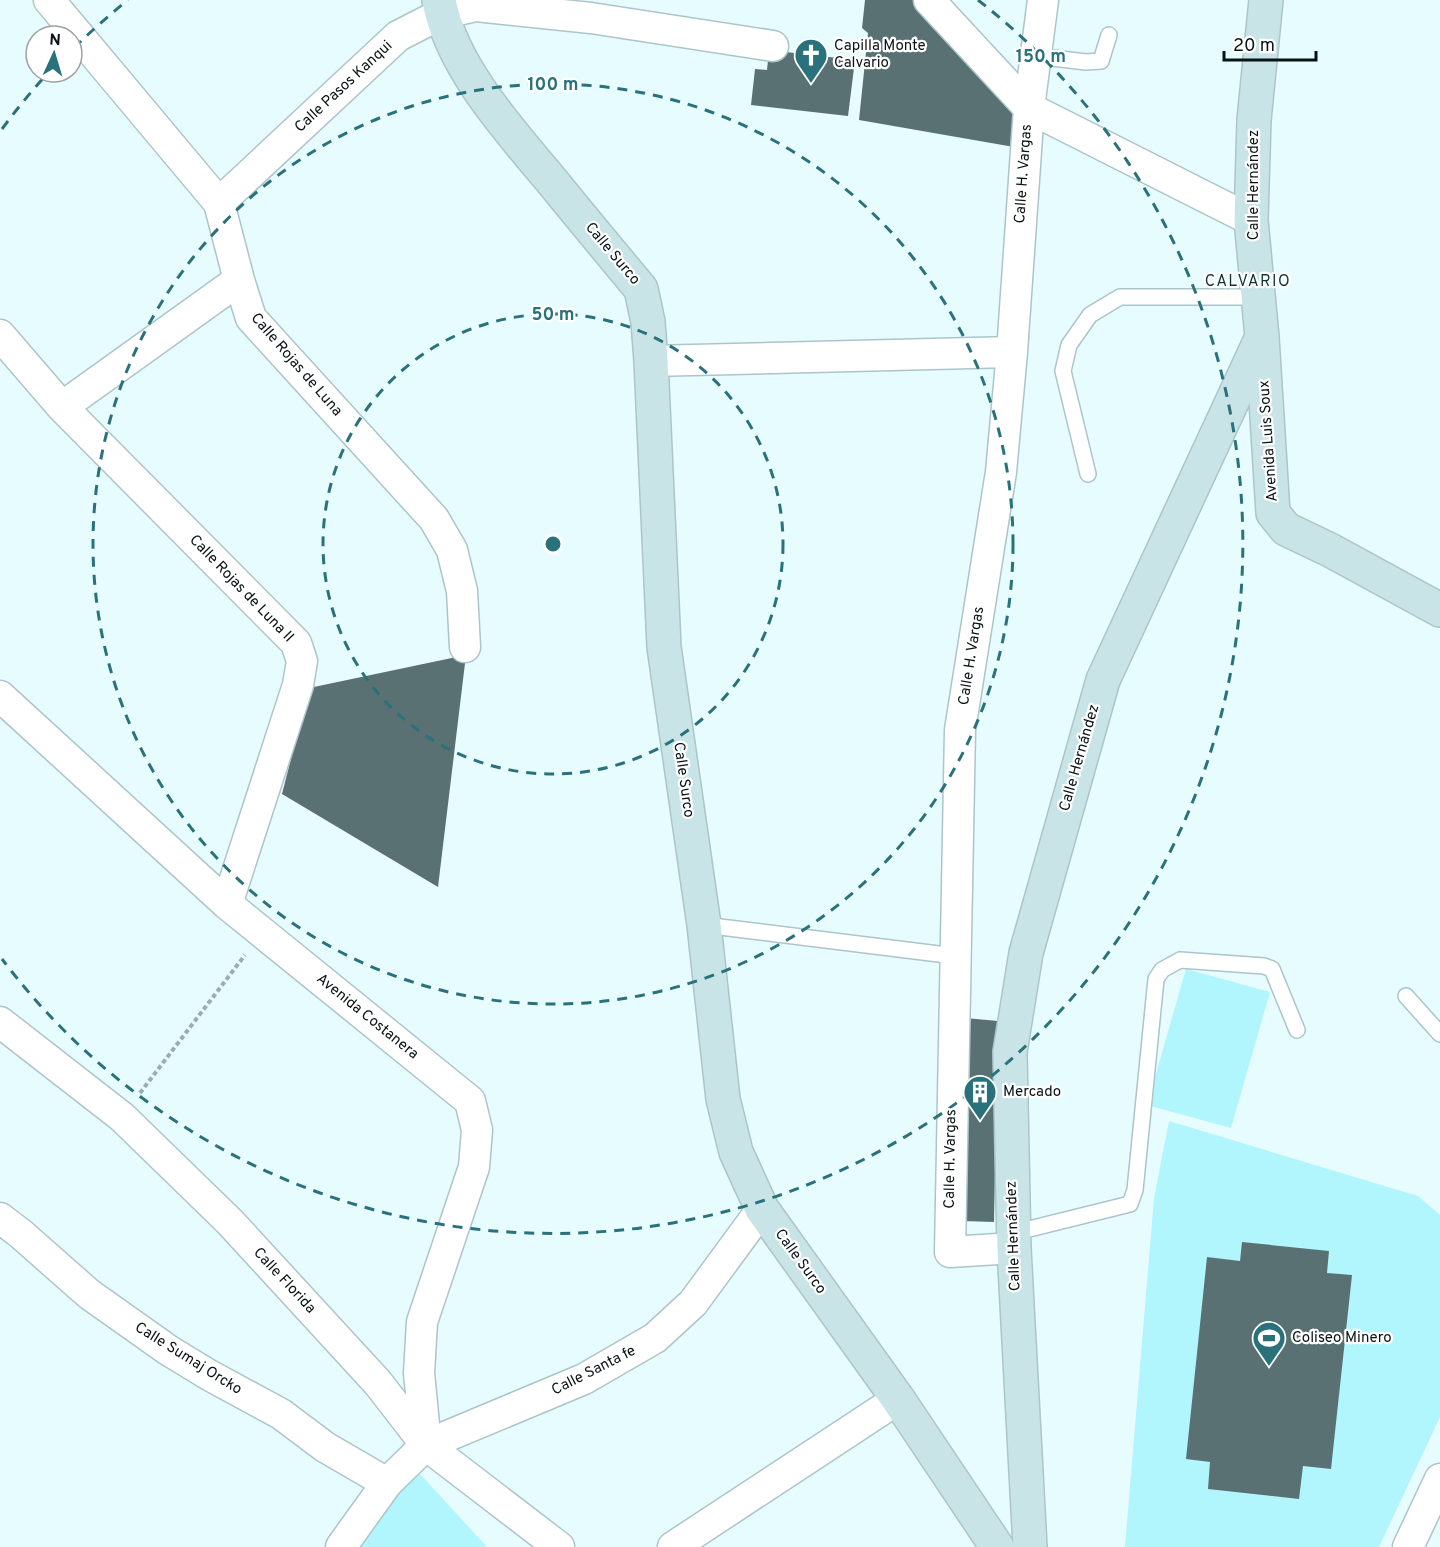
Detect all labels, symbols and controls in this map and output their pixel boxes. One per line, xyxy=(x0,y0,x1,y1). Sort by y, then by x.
north arrow xyxy=(24,24,84,84)
scale bar xyxy=(1224,24,1316,62)
text: N xyxy=(48,31,61,51)
text: 20 m xyxy=(1233,35,1275,58)
street label: Calle Pasos Kanqui xyxy=(291,37,397,137)
church icon: Capilla Monte Calvario xyxy=(793,37,829,84)
place label: Capilla Monte Calvario xyxy=(834,37,926,73)
text: 150 m xyxy=(1016,46,1066,69)
text: 100 m xyxy=(527,74,579,97)
street label: Calle H. Vargas xyxy=(1011,124,1037,224)
street label: Calle Hernández xyxy=(1245,130,1264,240)
street label: Calle Surco xyxy=(580,219,644,289)
district label: CALVARIO xyxy=(1205,272,1291,292)
text: 50 m xyxy=(531,304,575,327)
street label: Calle Rojas de Luna xyxy=(246,309,346,421)
street label: Avenida Luis Soux xyxy=(1255,379,1283,502)
street label: Calle Rojas de Luna II xyxy=(185,531,297,647)
centre of rings xyxy=(543,534,563,554)
street label: Calle H. Vargas xyxy=(955,605,989,707)
street label: Calle Hernández xyxy=(1056,702,1104,814)
street label: Calle Surco xyxy=(668,741,698,819)
street label: Avenida Costanera xyxy=(312,970,422,1064)
building icon: Mercado xyxy=(962,1074,998,1121)
place label: Mercado xyxy=(1003,1083,1061,1102)
street label: Calle H. Vargas xyxy=(941,1109,961,1209)
street label: Calle Hernández xyxy=(1003,1180,1025,1292)
street label: Calle Surco xyxy=(770,1226,830,1298)
street label: Calle Florida xyxy=(249,1244,319,1318)
street label: Calle Sumaj Orcko xyxy=(131,1318,245,1400)
sports icon: Coliseo Minero xyxy=(1251,1320,1287,1367)
place label: Coliseo Minero xyxy=(1292,1329,1392,1348)
street label: Calle Santa fe xyxy=(549,1342,639,1400)

